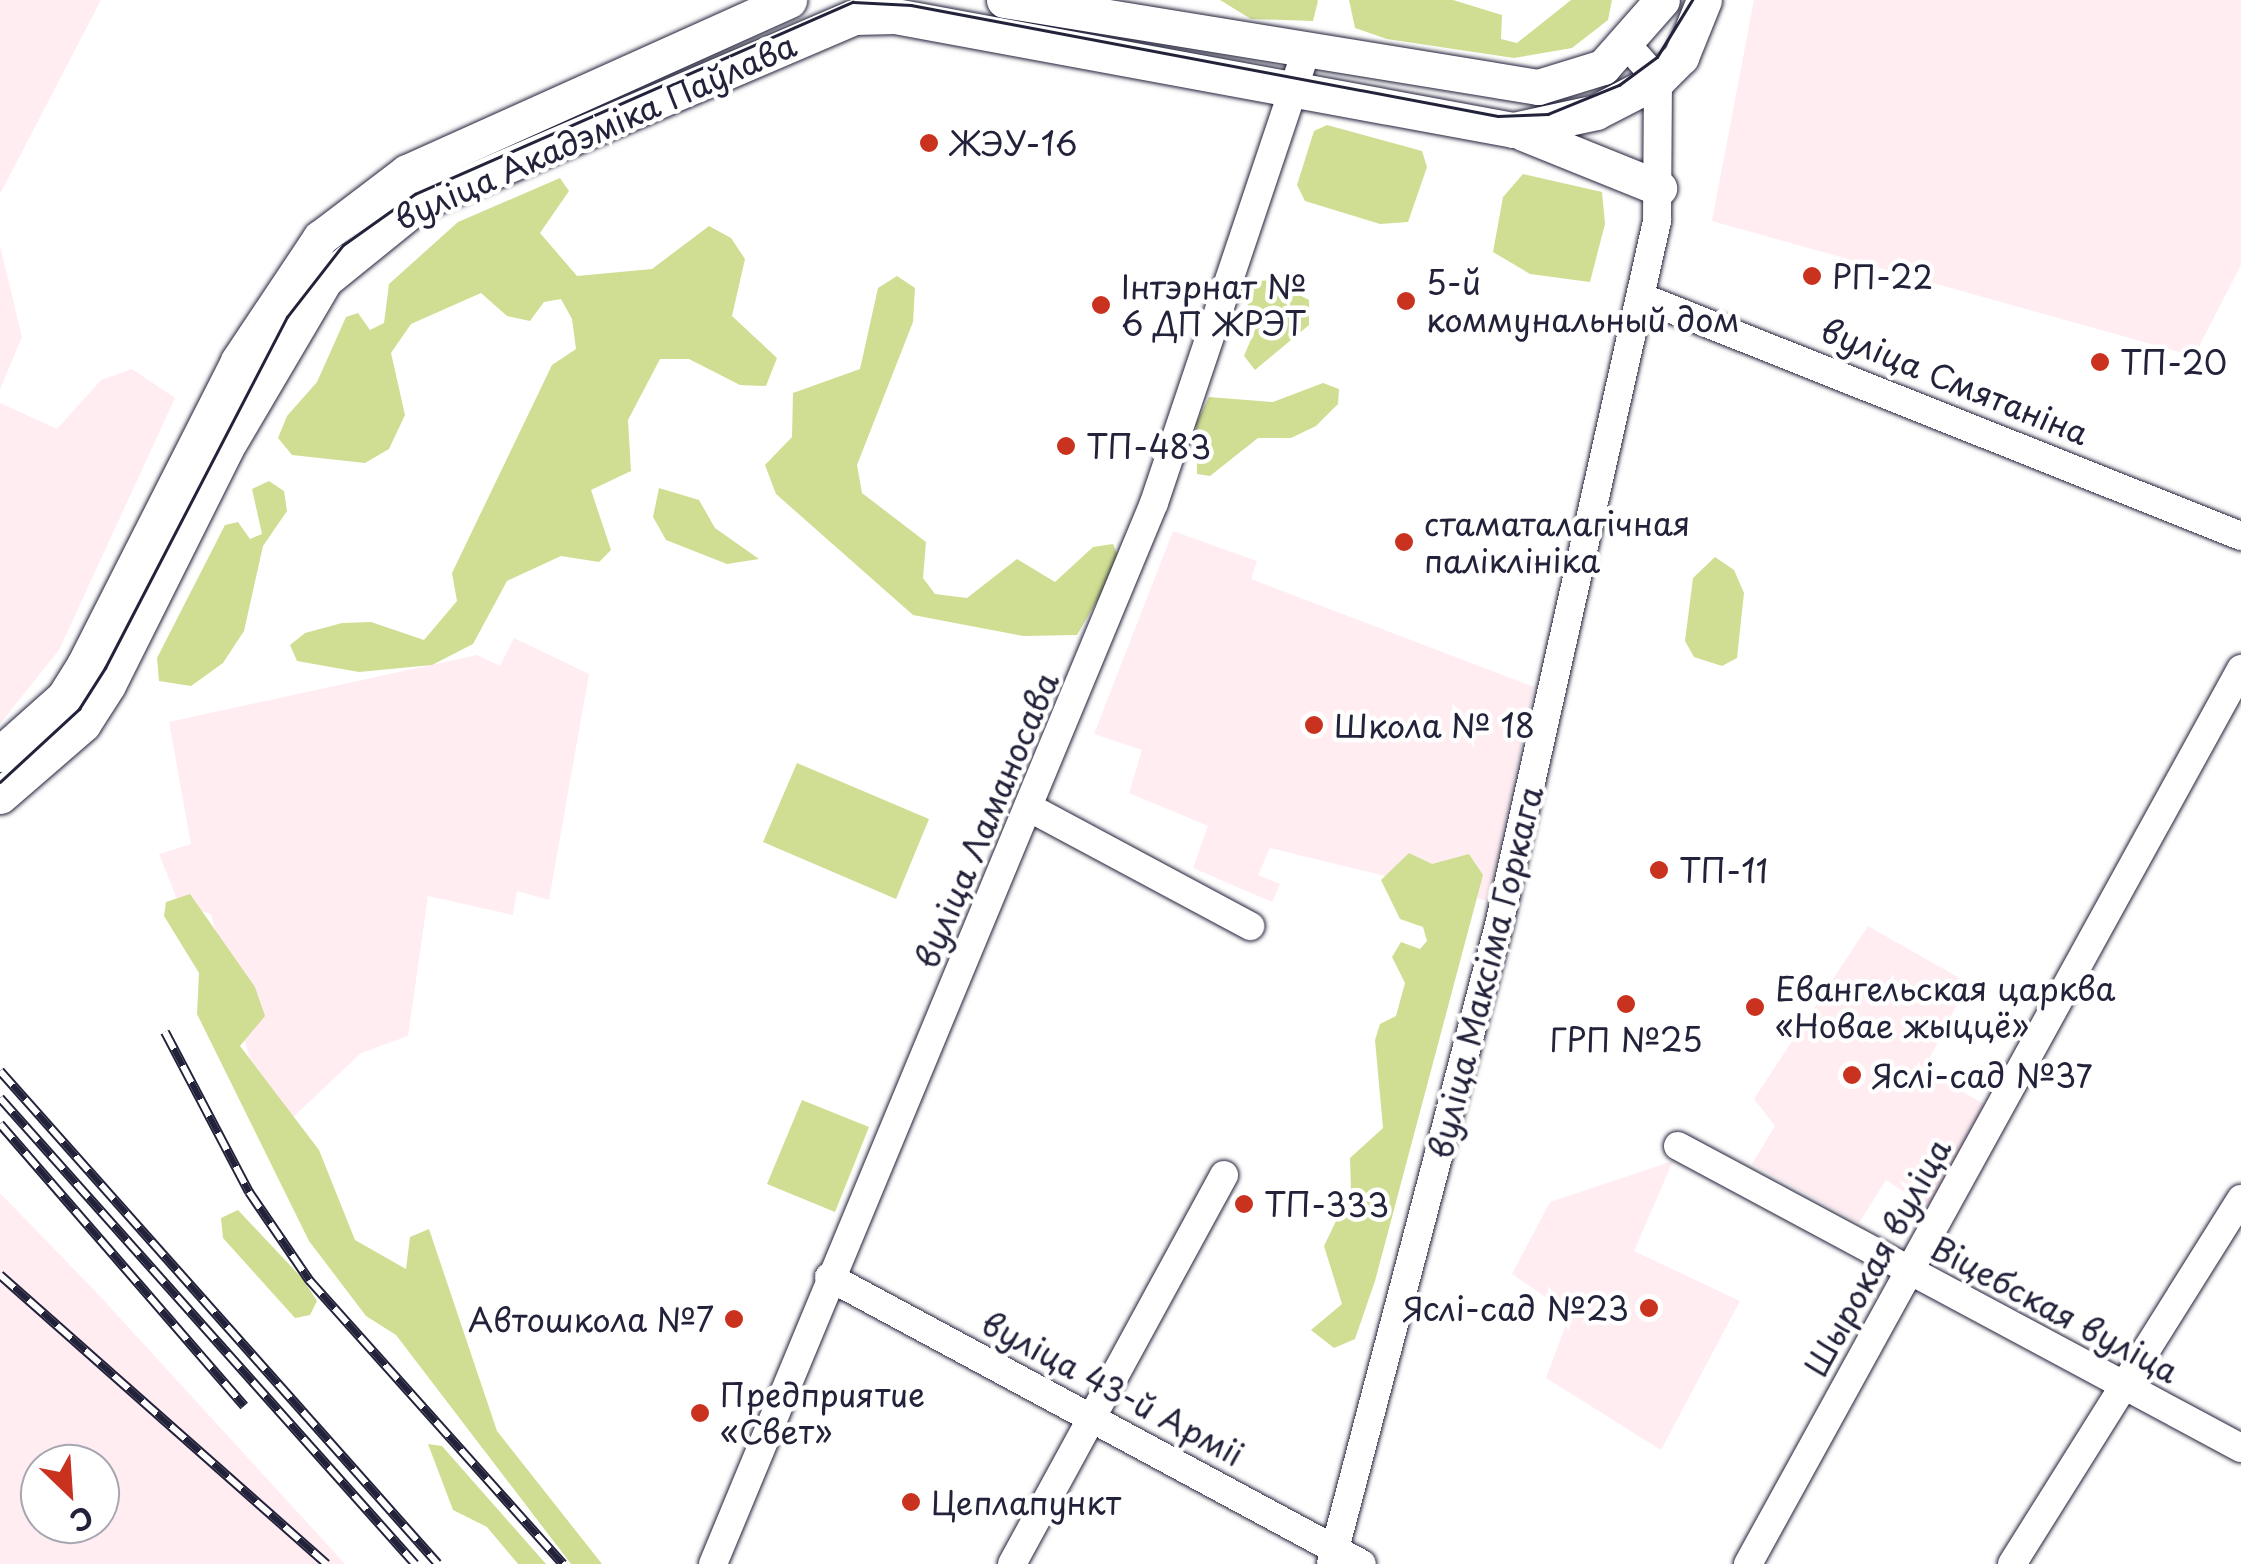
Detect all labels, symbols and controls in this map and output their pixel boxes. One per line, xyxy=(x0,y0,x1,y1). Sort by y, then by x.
street label: вуліца Акадэміка Паўлава xyxy=(388,25,802,237)
place label: ЖЭУ-16 xyxy=(949,124,1078,162)
marker: ЖЭУ-16 xyxy=(918,132,940,154)
place label: РП-22 xyxy=(1832,257,1933,295)
place label: 5-й коммунальный дом xyxy=(1426,264,1741,339)
marker: РП-22 xyxy=(1801,265,1823,287)
place label: Інтэрнат № 6 ДП ЖРЭТ xyxy=(1121,268,1309,343)
marker: 5-й коммунальный дом xyxy=(1395,290,1417,312)
marker: Інтэрнат № 6 ДП ЖРЭТ xyxy=(1090,294,1112,316)
street label: вуліца Смятаніна xyxy=(1816,310,2094,452)
place label: ТП-20 xyxy=(2120,343,2227,381)
marker: ТП-20 xyxy=(2089,351,2111,373)
place label: ТП-483 xyxy=(1086,427,1211,465)
marker: ТП-483 xyxy=(1055,435,1077,457)
place label: стаматалагічная паліклініка xyxy=(1424,505,1690,580)
marker: стаматалагічная паліклініка xyxy=(1393,531,1415,553)
street label: вуліца Ламаносава xyxy=(906,667,1066,973)
place label: Школа № 18 xyxy=(1334,706,1536,744)
marker: Школа № 18 xyxy=(1303,714,1325,736)
street label: вуліца Максіма Горкага xyxy=(1420,781,1550,1163)
place label: ТП-11 xyxy=(1679,851,1768,889)
marker: ТП-11 xyxy=(1648,859,1670,881)
place label: Евангельская царква «Новае жыццё» xyxy=(1775,970,2116,1045)
marker: ГРП №25 xyxy=(1615,993,1637,1015)
marker: Евангельская царква «Новае жыццё» xyxy=(1744,996,1766,1018)
place label: ГРП №25 xyxy=(1549,1020,1703,1058)
place label: Яслі-сад №37 xyxy=(1872,1056,2092,1094)
marker: Яслі-сад №37 xyxy=(1841,1064,1863,1086)
street label: Шырокая вуліца xyxy=(1796,1131,1958,1383)
place label: ТП-333 xyxy=(1264,1185,1389,1223)
marker: ТП-333 xyxy=(1233,1193,1255,1215)
street label: Віцебская вуліца xyxy=(1924,1227,2186,1391)
place label: Яслі-сад №23 xyxy=(1403,1289,1629,1327)
marker: Яслі-сад №23 xyxy=(1638,1297,1660,1319)
place label: Автошкола №7 xyxy=(467,1300,714,1338)
street label: вуліца 43-й Арміі xyxy=(976,1303,1250,1473)
marker: Автошкола №7 xyxy=(723,1308,745,1330)
place label: Предприятие «Свет» xyxy=(720,1376,925,1451)
marker: Предприятие «Свет» xyxy=(689,1402,711,1424)
north arrow xyxy=(20,1444,120,1544)
place label: Цеплапункт xyxy=(931,1483,1121,1521)
marker: Цеплапункт xyxy=(900,1491,922,1513)
text: С xyxy=(63,1496,101,1544)

